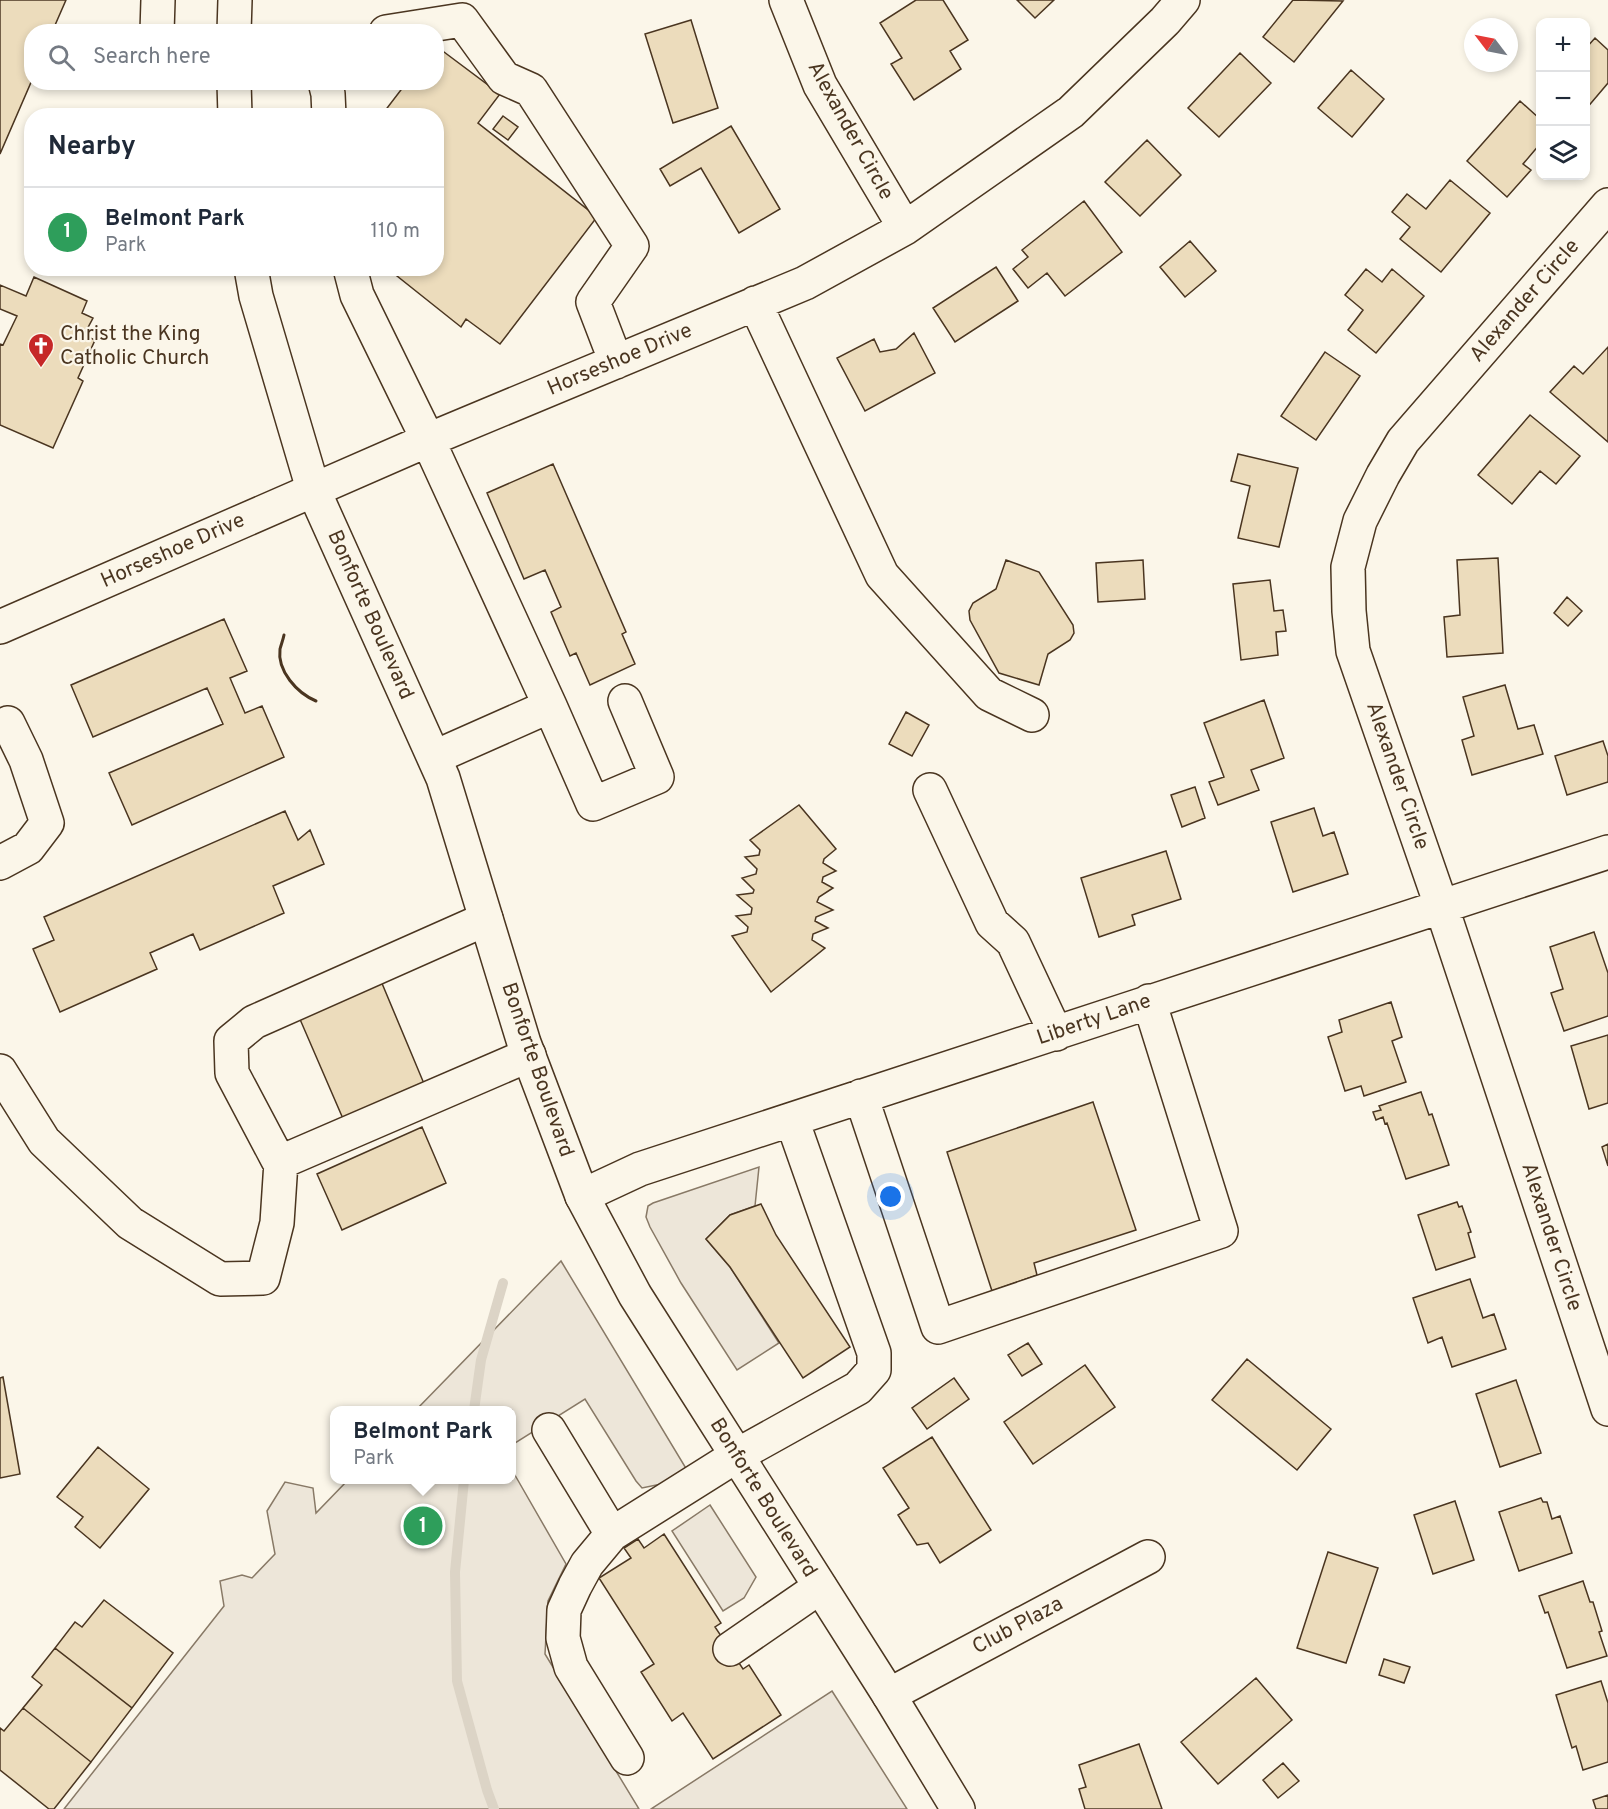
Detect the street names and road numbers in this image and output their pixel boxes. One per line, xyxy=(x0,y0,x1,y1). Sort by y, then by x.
street label: Alexander Circle xyxy=(801,57,899,205)
street label: Alexander Circle xyxy=(1464,234,1586,368)
street label: Horseshoe Drive xyxy=(543,317,697,403)
street label: Horseshoe Drive xyxy=(97,507,249,595)
street label: Bonforte Boulevard xyxy=(320,526,420,704)
street label: Alexander Circle xyxy=(1359,699,1435,853)
street label: Bonforte Boulevard xyxy=(494,979,580,1161)
street label: Liberty Lane xyxy=(1033,988,1155,1052)
street label: Alexander Circle xyxy=(1514,1159,1588,1315)
street label: Bonforte Boulevard xyxy=(703,1413,823,1583)
street label: Club Plaza xyxy=(968,1591,1068,1661)

